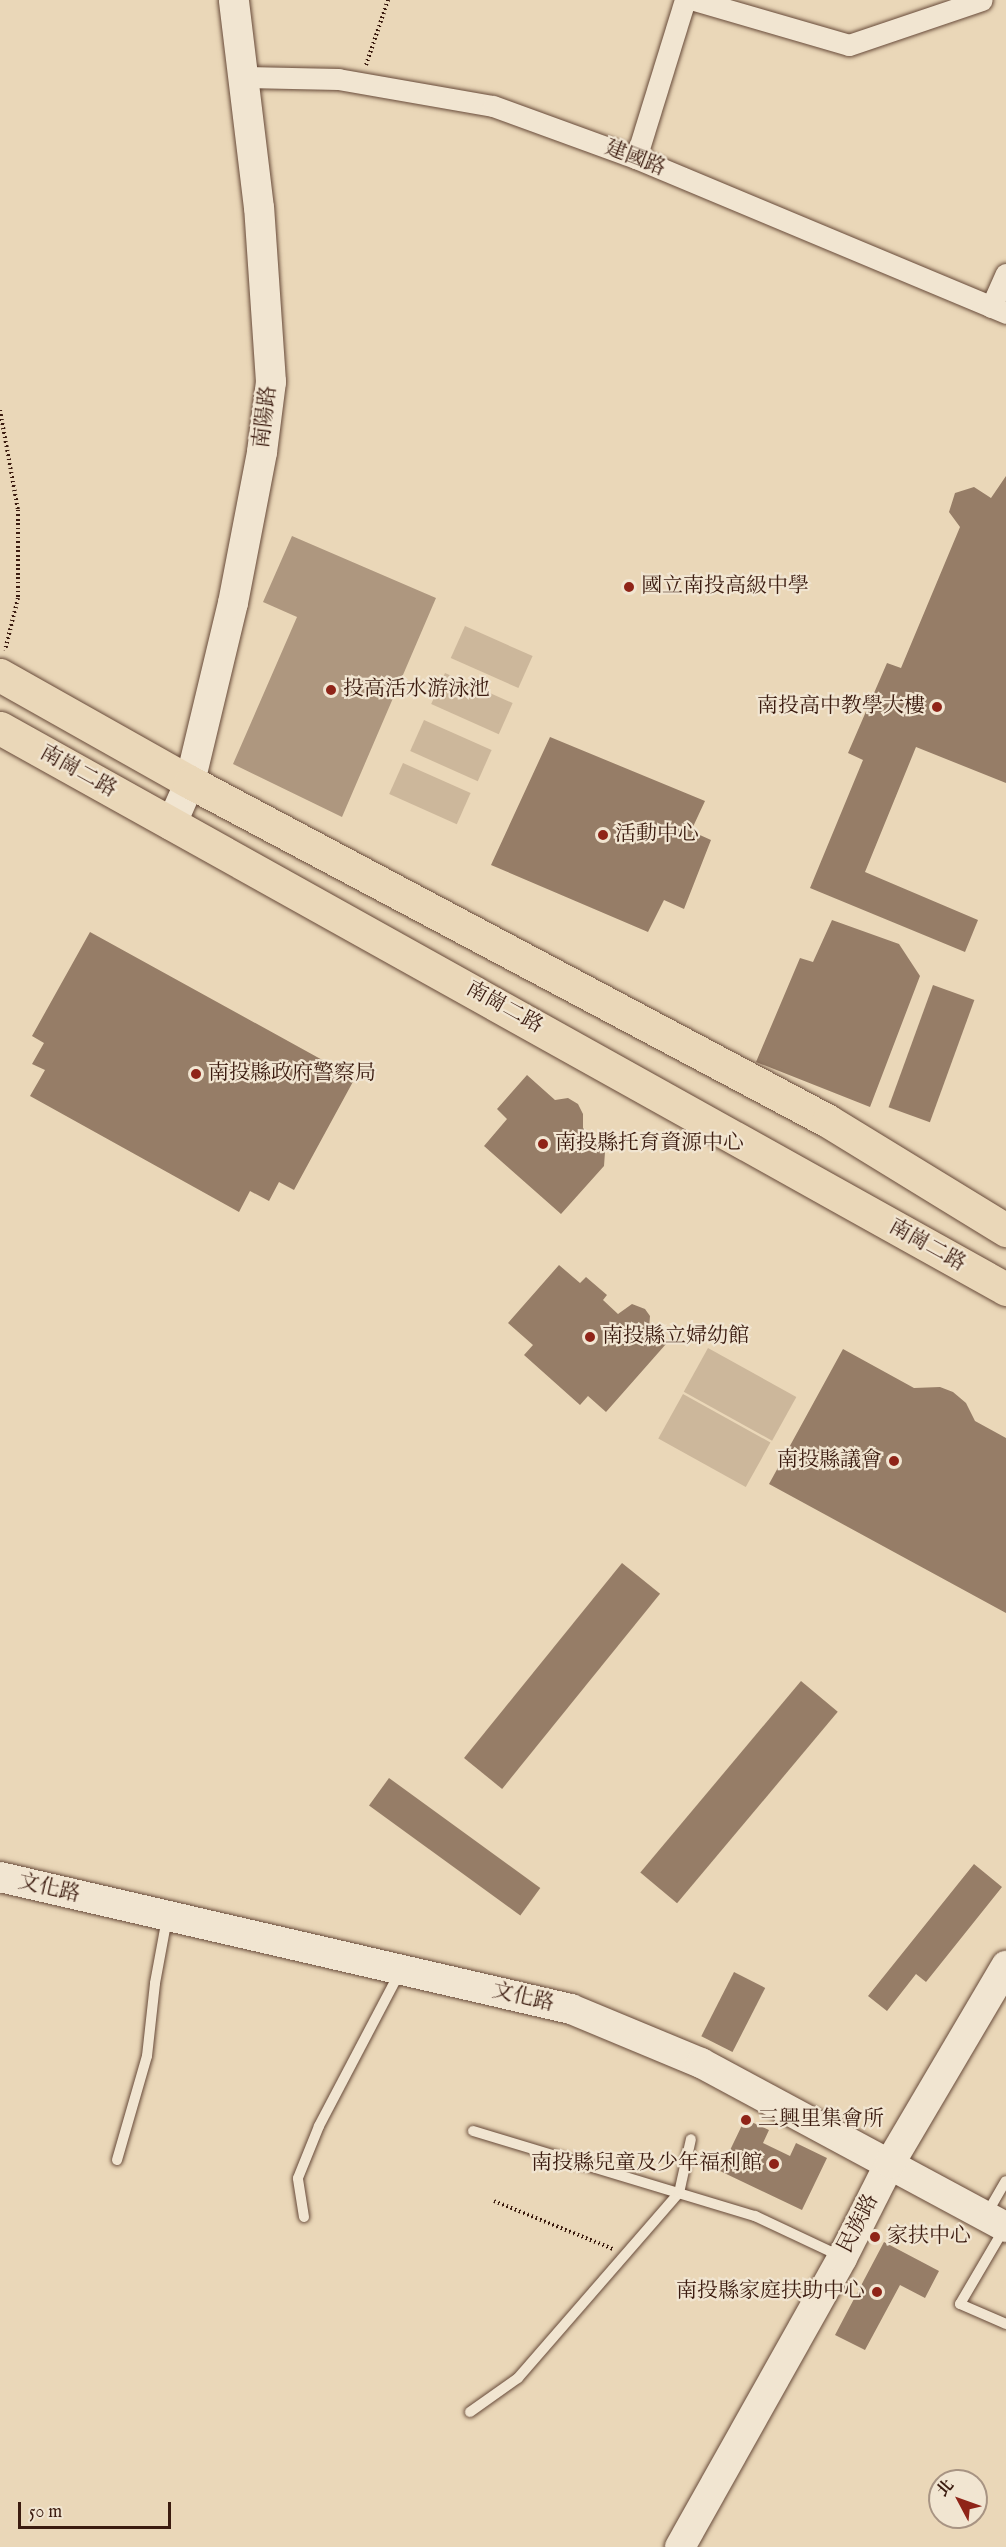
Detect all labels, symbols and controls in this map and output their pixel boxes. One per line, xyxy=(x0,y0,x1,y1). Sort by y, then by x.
street label: 建國路 xyxy=(601,136,669,182)
street label: 南陽路 xyxy=(250,384,282,450)
place label: 國立南投高級中學 xyxy=(641,574,809,600)
marker: 國立南投高級中學 xyxy=(622,580,636,594)
place label: 投高活水游泳池 xyxy=(343,677,490,703)
marker: 投高活水游泳池 xyxy=(324,683,338,697)
place label: 南投高中教學大樓 xyxy=(757,694,925,720)
marker: 南投高中教學大樓 xyxy=(930,700,944,714)
street label: 南崗二路 xyxy=(35,741,121,803)
place label: 活動中心 xyxy=(615,822,699,848)
marker: 活動中心 xyxy=(596,828,610,842)
street label: 南崗二路 xyxy=(461,977,547,1039)
place label: 南投縣政府警察局 xyxy=(208,1061,376,1087)
marker: 南投縣政府警察局 xyxy=(189,1067,203,1081)
place label: 南投縣托育資源中心 xyxy=(555,1131,744,1157)
marker: 南投縣托育資源中心 xyxy=(536,1137,550,1151)
street label: 南崗二路 xyxy=(884,1215,970,1277)
place label: 南投縣立婦幼館 xyxy=(602,1324,749,1350)
marker: 南投縣立婦幼館 xyxy=(583,1330,597,1344)
place label: 南投縣議會 xyxy=(777,1448,882,1474)
marker: 南投縣議會 xyxy=(887,1454,901,1468)
street label: 文化路 xyxy=(15,1870,83,1908)
street label: 文化路 xyxy=(489,1979,557,2017)
place label: 三興里集會所 xyxy=(758,2107,884,2133)
marker: 三興里集會所 xyxy=(739,2113,753,2127)
place label: 南投縣兒童及少年福利館 xyxy=(531,2151,762,2177)
marker: 南投縣兒童及少年福利館 xyxy=(767,2157,781,2171)
street label: 民族路 xyxy=(833,2190,885,2258)
place label: 家扶中心 xyxy=(887,2224,971,2250)
marker: 家扶中心 xyxy=(868,2230,882,2244)
place label: 南投縣家庭扶助中心 xyxy=(676,2279,865,2305)
marker: 南投縣家庭扶助中心 xyxy=(870,2285,884,2299)
north arrow xyxy=(928,2469,988,2529)
text: 北 xyxy=(933,2476,959,2501)
scale bar xyxy=(21,2490,174,2528)
text: 50 m xyxy=(29,2501,62,2524)

